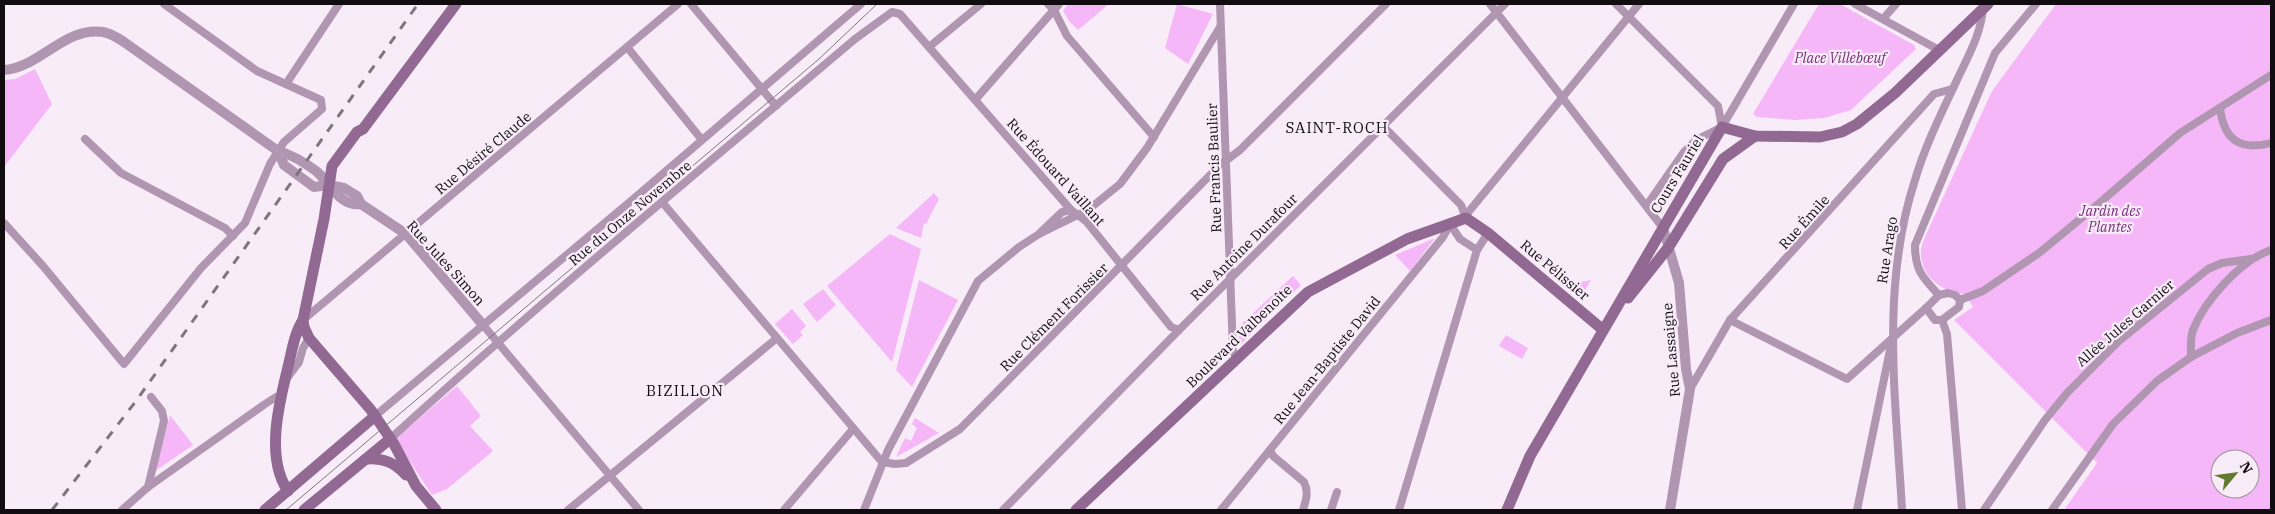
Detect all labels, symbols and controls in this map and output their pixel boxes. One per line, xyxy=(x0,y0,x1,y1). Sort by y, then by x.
park label: Place Villebœuf xyxy=(1793,49,1888,67)
street label: Rue Francis Baulier xyxy=(1203,102,1225,233)
street label: Rue Désiré Claude xyxy=(431,108,535,198)
street label: Rue Édouard Vaillant xyxy=(1003,114,1110,230)
district label: SAINT-ROCH xyxy=(1285,118,1389,137)
street label: Cours Fauriel xyxy=(1646,131,1708,217)
street label: Rue du Onze Novembre xyxy=(565,156,695,270)
street label: Rue Antoine Durafour xyxy=(1187,189,1302,304)
street label: Rue Émile xyxy=(1774,190,1833,253)
park label: Jardin des Plantes xyxy=(2078,202,2141,236)
street label: Rue Arago xyxy=(1873,215,1901,285)
street label: Rue Jules Simon xyxy=(403,217,489,309)
street label: Rue Pélissier xyxy=(1517,236,1594,305)
street label: Rue Clément Forissier xyxy=(996,258,1113,375)
street label: Allée Jules Garnier xyxy=(2072,275,2178,370)
street label: Boulevard Valbenoîte xyxy=(1182,281,1296,391)
street label: Rue Jean-Baptiste David xyxy=(1270,292,1385,428)
street label: Rue Lassaigne xyxy=(1658,302,1684,398)
district label: BIZILLON xyxy=(646,381,724,400)
north arrow xyxy=(2210,449,2260,499)
text: N xyxy=(2236,458,2257,477)

